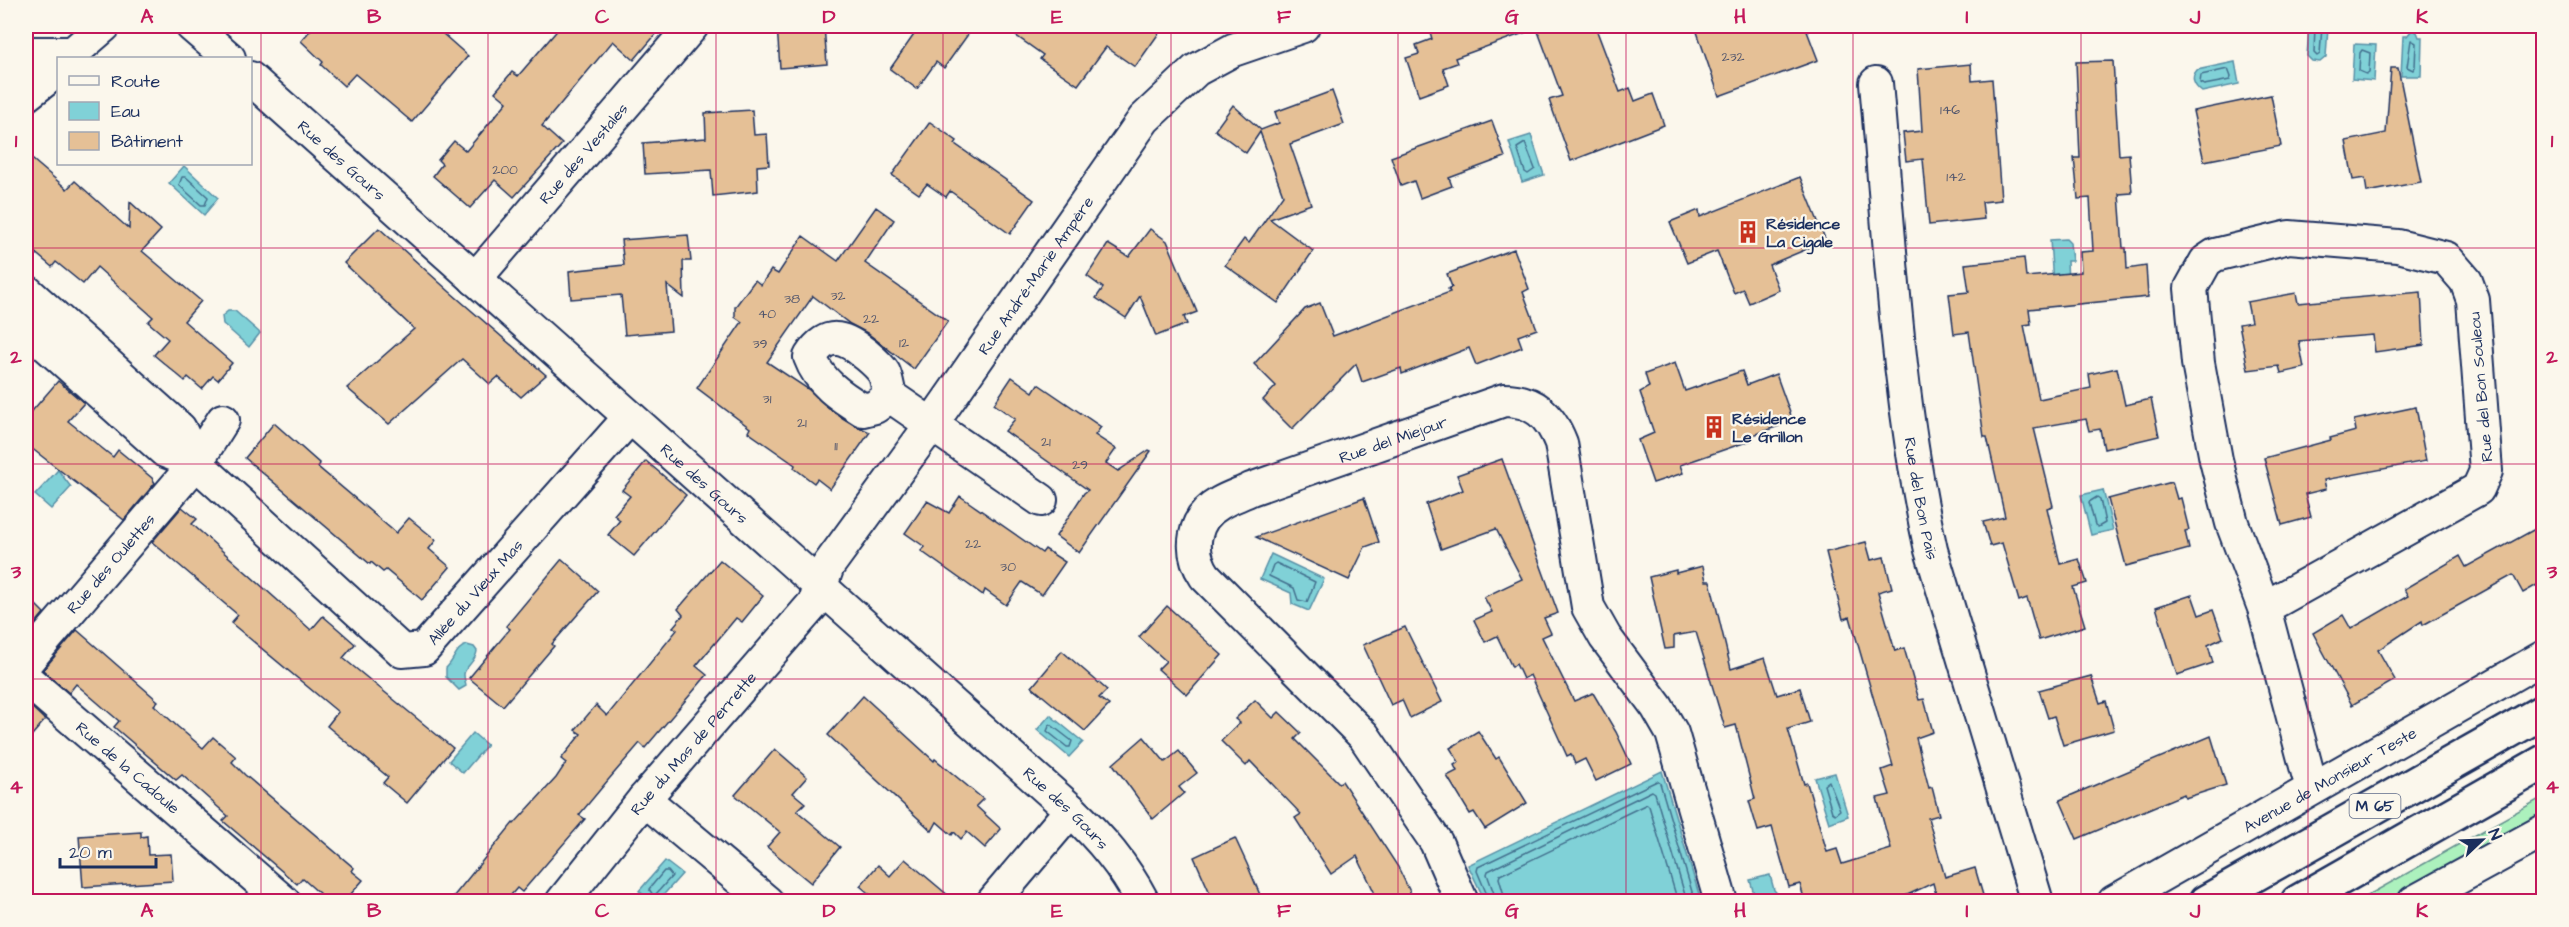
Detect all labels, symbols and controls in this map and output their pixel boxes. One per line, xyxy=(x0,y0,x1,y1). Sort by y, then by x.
text: A xyxy=(141,3,154,31)
text: B xyxy=(367,3,382,31)
text: C xyxy=(595,3,610,31)
text: D xyxy=(823,3,836,31)
text: E xyxy=(1051,3,1063,31)
text: F xyxy=(1277,3,1292,31)
text: G xyxy=(1505,3,1519,31)
text: H xyxy=(1734,3,1746,31)
text: I xyxy=(1965,3,1969,31)
text: J xyxy=(2189,3,2201,31)
text: K xyxy=(2416,3,2429,31)
house number: 232 xyxy=(1721,47,1745,67)
legend xyxy=(57,57,252,165)
text: Route xyxy=(111,69,160,94)
text: Eau xyxy=(111,99,140,124)
street label: Rue des Vestales xyxy=(534,99,633,209)
house number: 146 xyxy=(1940,100,1960,120)
street label: Rue des Gours xyxy=(292,115,390,206)
text: 1 xyxy=(15,127,18,155)
text: 1 xyxy=(2551,127,2554,155)
text: Bâtiment xyxy=(111,129,184,154)
house number: 200 xyxy=(492,160,518,180)
house number: 142 xyxy=(1946,167,1966,187)
street label: Rue André-Marie Ampère xyxy=(973,192,1099,360)
place label: Résidence La Cigale xyxy=(1766,213,1841,255)
building icon: Résidence La Cigale xyxy=(1735,219,1761,245)
house number: 32 xyxy=(830,286,846,306)
house number: 38 xyxy=(784,289,800,309)
house number: 40 xyxy=(758,304,776,324)
house number: 22 xyxy=(863,309,879,329)
street label: Rue del Bon Souleou xyxy=(2463,311,2499,463)
house number: 12 xyxy=(899,333,909,353)
house number: 39 xyxy=(752,334,768,354)
text: 2 xyxy=(9,343,22,371)
text: 2 xyxy=(2545,343,2558,371)
house number: 31 xyxy=(763,389,772,409)
place label: Résidence Le Grillon xyxy=(1732,408,1807,448)
street label: Rue del Miejour xyxy=(1336,411,1451,469)
house number: 21 xyxy=(797,413,807,433)
building icon: Résidence Le Grillon xyxy=(1701,414,1727,440)
house number: 21 xyxy=(1041,432,1051,452)
house number: 11 xyxy=(834,436,838,456)
street label: Rue del Bon Païs xyxy=(1899,436,1943,562)
street label: Rue des Gours xyxy=(655,439,753,529)
house number: 29 xyxy=(1072,455,1088,475)
street label: Rue des Oulettes xyxy=(62,509,160,619)
house number: 22 xyxy=(965,534,981,554)
street label: Allée du Vieux Mas xyxy=(423,535,528,650)
house number: 30 xyxy=(1000,557,1016,577)
text: 3 xyxy=(10,558,22,586)
text: 3 xyxy=(2546,558,2558,586)
street label: Rue du Mas de Perrette xyxy=(625,667,762,820)
street label: Rue de la Cadoule xyxy=(71,717,184,819)
street label: Avenue de Monsieur Teste xyxy=(2239,722,2421,838)
street label: Rue des Gours xyxy=(1018,762,1113,855)
text: 4 xyxy=(9,773,23,801)
text: 4 xyxy=(2545,773,2559,801)
road number: M 65 xyxy=(2350,794,2400,818)
north arrow xyxy=(2452,810,2512,870)
text: N xyxy=(2483,826,2507,843)
scale bar xyxy=(60,831,156,869)
text: 20 m xyxy=(69,840,112,865)
text: A xyxy=(141,897,154,925)
text: B xyxy=(367,897,382,925)
text: C xyxy=(595,897,610,925)
text: D xyxy=(823,897,836,925)
text: E xyxy=(1051,897,1063,925)
text: F xyxy=(1277,897,1292,925)
text: G xyxy=(1505,897,1519,925)
text: H xyxy=(1734,897,1746,925)
text: I xyxy=(1965,897,1969,925)
text: J xyxy=(2189,897,2201,925)
text: K xyxy=(2416,897,2429,925)

